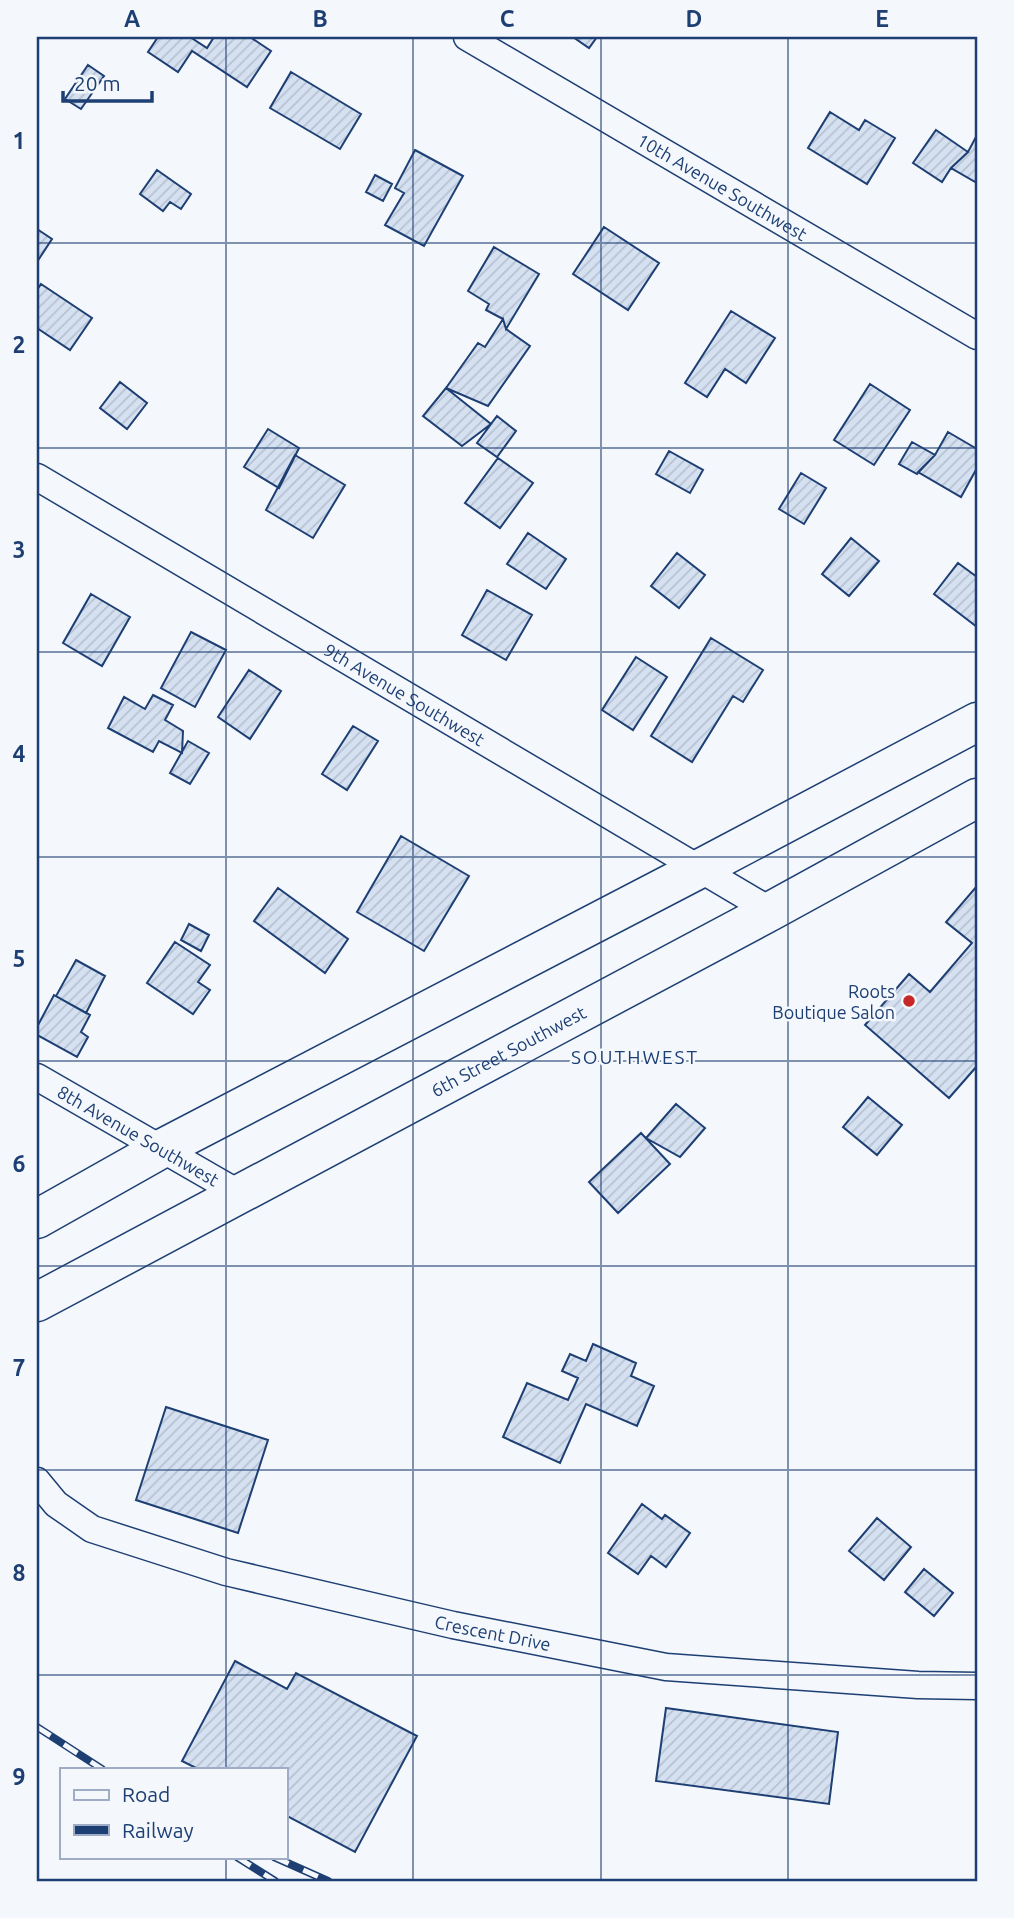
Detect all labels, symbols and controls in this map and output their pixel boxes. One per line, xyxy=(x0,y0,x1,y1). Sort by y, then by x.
text: A xyxy=(124,6,140,31)
text: B xyxy=(312,6,328,31)
text: C xyxy=(500,6,515,31)
text: D xyxy=(686,6,702,31)
text: E xyxy=(875,6,889,31)
scale bar xyxy=(63,60,152,104)
text: 20 m xyxy=(74,71,121,95)
text: 1 xyxy=(13,128,25,153)
street label: 10th Avenue Southwest xyxy=(634,129,811,244)
text: 2 xyxy=(13,332,25,357)
text: 3 xyxy=(13,537,25,562)
street label: 9th Avenue Southwest xyxy=(321,639,488,749)
text: 4 xyxy=(13,741,26,766)
text: 5 xyxy=(13,946,25,971)
place label: Roots Boutique Salon xyxy=(772,981,895,1022)
marker: Roots Boutique Salon xyxy=(901,993,917,1009)
street label: 6th Street Southwest xyxy=(428,1002,589,1100)
district label: SOUTHWEST xyxy=(571,1046,699,1068)
street label: 8th Avenue Southwest xyxy=(54,1081,223,1190)
text: 6 xyxy=(13,1151,26,1176)
text: 7 xyxy=(13,1355,25,1380)
text: 8 xyxy=(13,1560,25,1585)
street label: Crescent Drive xyxy=(433,1611,553,1654)
text: 9 xyxy=(13,1764,25,1789)
legend xyxy=(60,1768,287,1858)
text: Road xyxy=(122,1782,170,1806)
text: Railway xyxy=(122,1818,194,1842)

